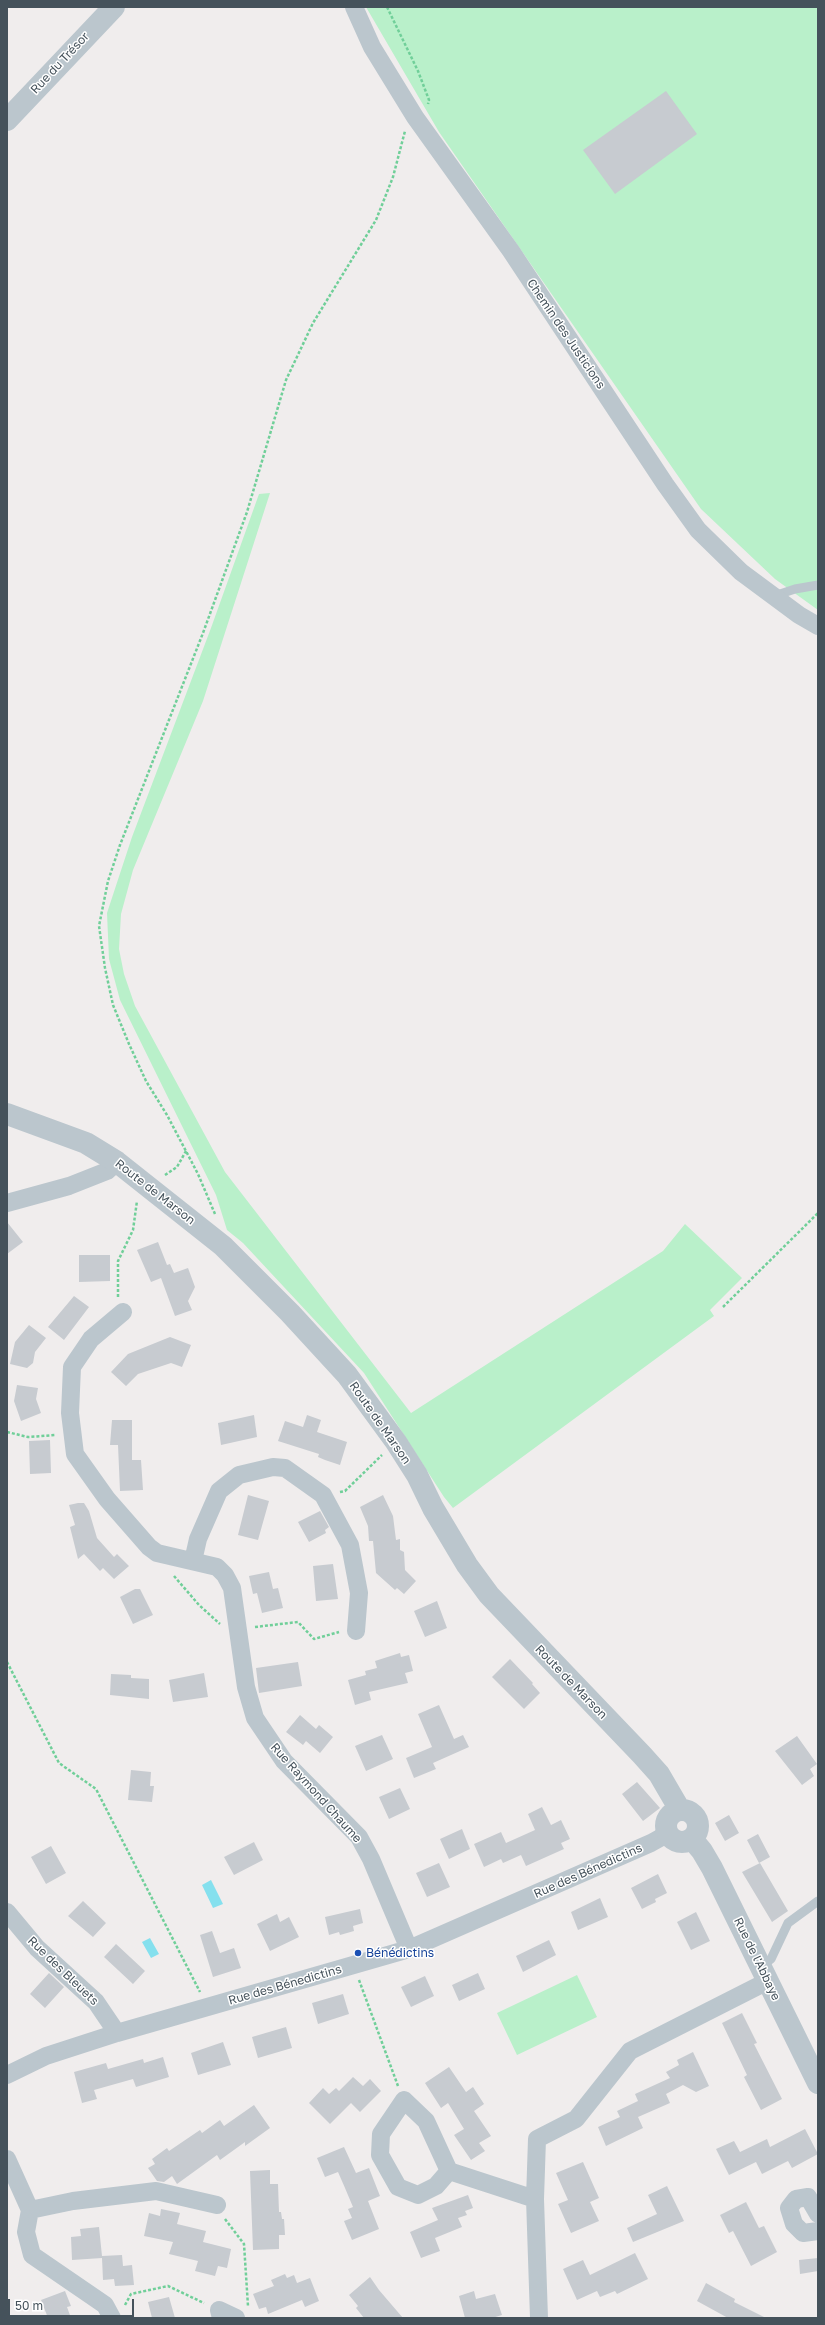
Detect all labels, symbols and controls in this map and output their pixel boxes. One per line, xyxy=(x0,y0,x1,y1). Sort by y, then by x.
street label: Rue du Trésor xyxy=(28,29,92,97)
street label: Chemin des Justicions xyxy=(524,276,608,392)
street label: Route de Marson xyxy=(112,1156,198,1228)
street label: Route de Marson xyxy=(346,1379,414,1467)
street label: Route de Marson xyxy=(532,1642,610,1722)
street label: Rue Raymond Chaume xyxy=(267,1740,365,1846)
street label: Rue des Bénedictins xyxy=(532,1841,644,1901)
street label: Rue de l'Abbaye xyxy=(731,1915,783,2003)
street label: Rue des Bleuets xyxy=(25,1934,101,2008)
place label: Bénédictins xyxy=(366,1946,434,1960)
marker: Bénédictins xyxy=(353,1948,363,1958)
street label: Rue des Bénedictins xyxy=(227,1962,343,2008)
scale bar xyxy=(10,2291,136,2317)
text: 50 m xyxy=(15,2298,43,2313)

